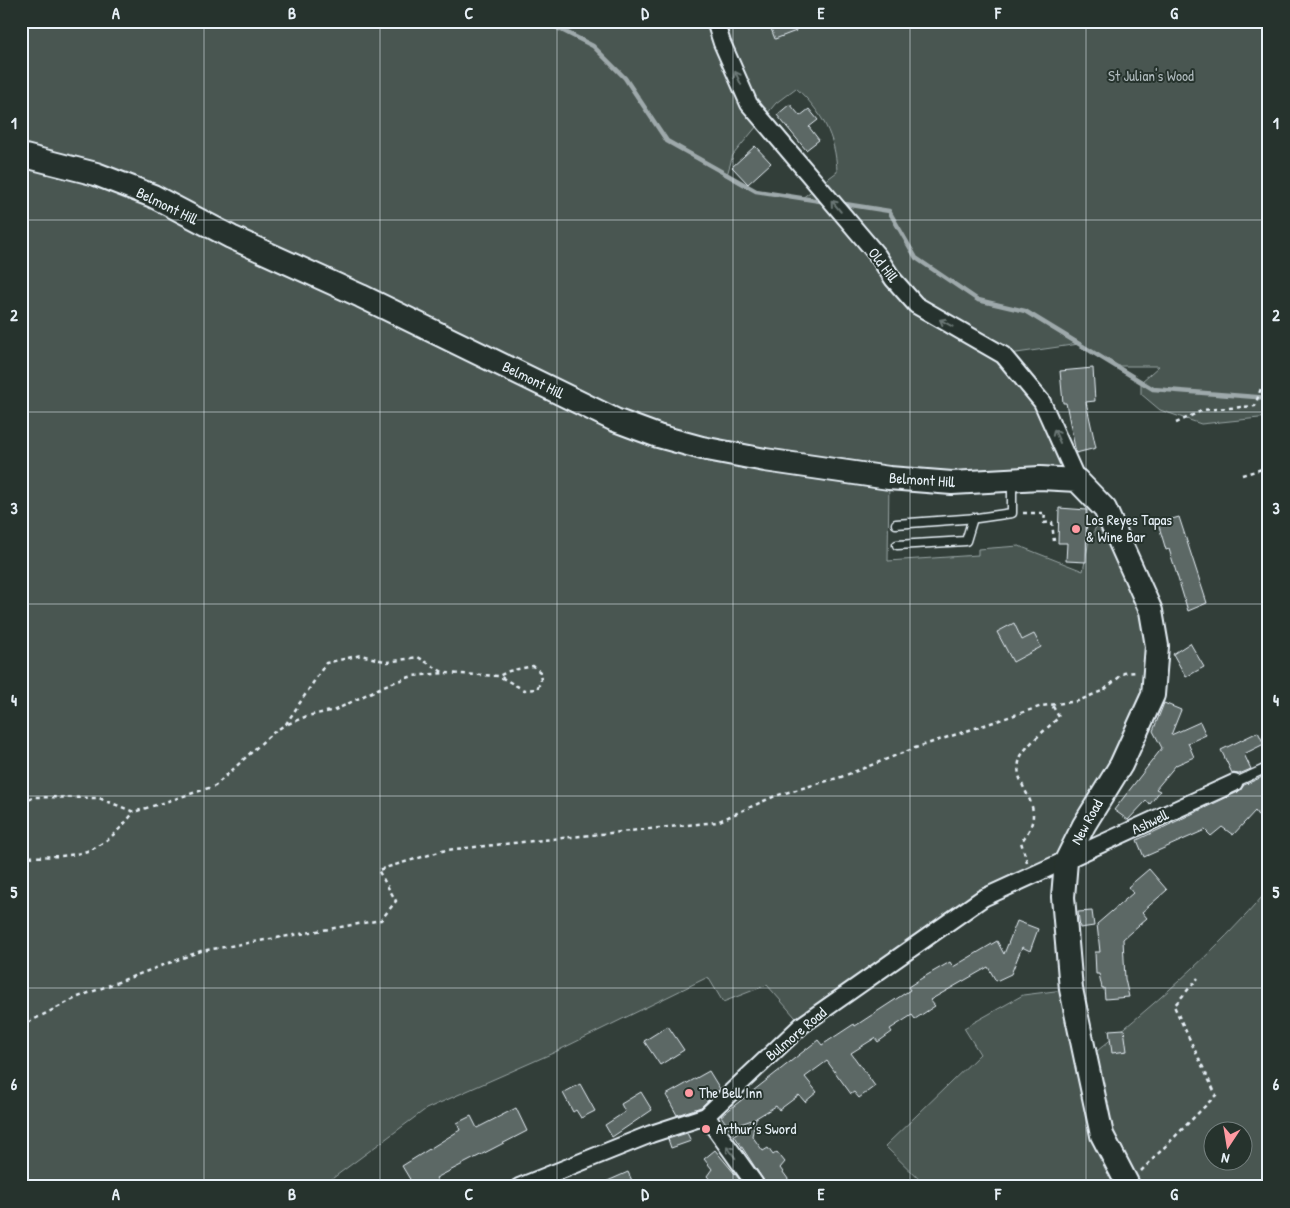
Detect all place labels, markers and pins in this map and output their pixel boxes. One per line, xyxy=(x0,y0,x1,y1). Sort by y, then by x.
place label: Los Reyes Tapas & Wine Bar xyxy=(1086,509,1172,547)
marker: Los Reyes Tapas & Wine Bar xyxy=(1070,523,1082,535)
place label: The Bell Inn xyxy=(699,1082,763,1103)
marker: The Bell Inn xyxy=(683,1087,695,1099)
place label: Arthur’s Sword xyxy=(716,1118,797,1139)
marker: Arthur’s Sword xyxy=(700,1123,712,1135)

